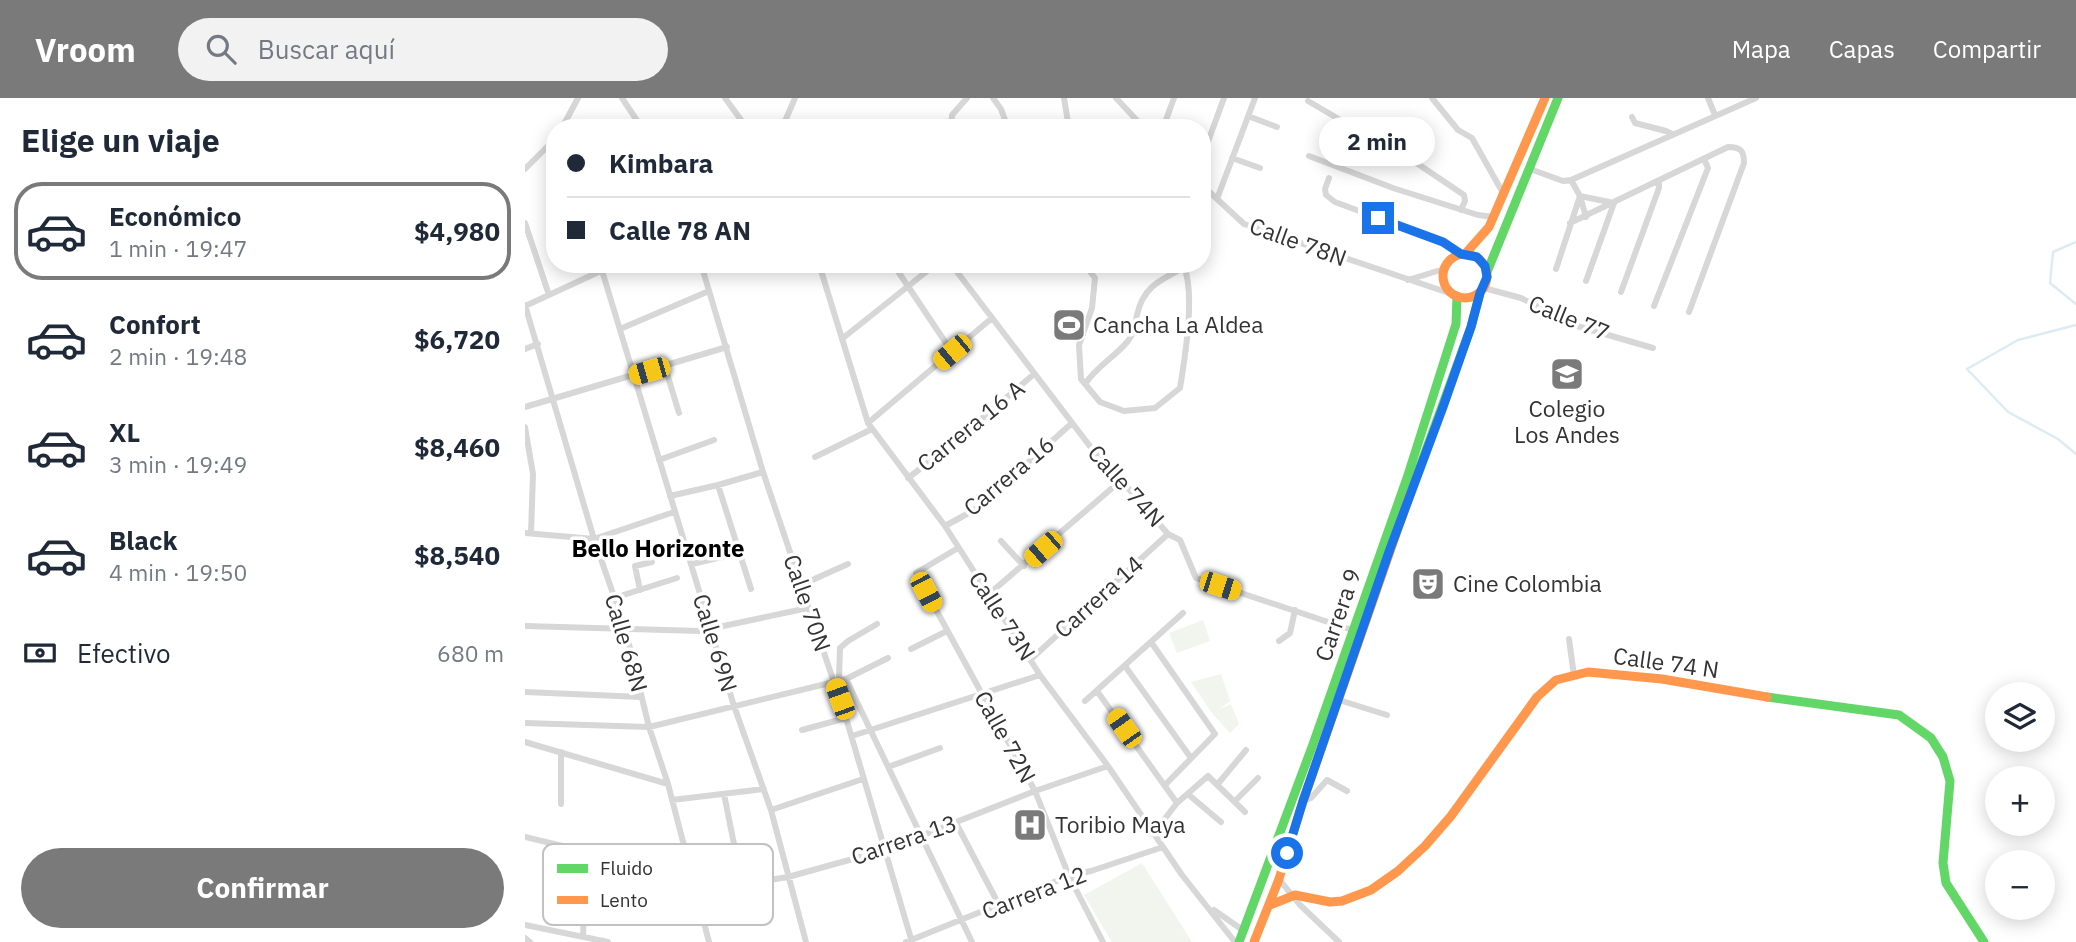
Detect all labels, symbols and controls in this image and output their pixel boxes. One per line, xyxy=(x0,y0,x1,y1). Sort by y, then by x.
search box xyxy=(178,18,668,81)
text: Vroom xyxy=(35,28,136,71)
icon: search xyxy=(202,30,240,68)
text: Buscar aquí xyxy=(258,32,395,66)
text: Mapa xyxy=(1732,33,1791,65)
text: Capas xyxy=(1829,33,1895,65)
text: Compartir xyxy=(1933,33,2041,65)
callout: 2 min xyxy=(1320,116,1436,166)
text: Elige un viaje xyxy=(21,119,220,161)
text: 2 min xyxy=(1347,126,1407,156)
text: Kimbara xyxy=(609,146,713,180)
text: Económico xyxy=(109,199,241,233)
icon: car xyxy=(25,200,88,263)
route end xyxy=(1362,202,1394,234)
street label: Calle 78N xyxy=(1246,210,1351,272)
text: Calle 78 AN xyxy=(609,213,751,247)
text: $4,980 xyxy=(414,214,500,248)
text: 1 min · 19:47 xyxy=(109,233,247,263)
street label: Calle 77 xyxy=(1525,287,1614,347)
sports icon: Cancha La Aldea xyxy=(1050,306,1088,344)
text: Confort xyxy=(109,307,201,341)
icon: car xyxy=(25,308,88,371)
place label: Cancha La Aldea xyxy=(1093,309,1263,339)
text: $6,720 xyxy=(414,322,500,356)
car xyxy=(930,330,975,374)
text: 2 min · 19:48 xyxy=(109,341,247,371)
car xyxy=(626,355,673,387)
school or university icon: Colegio Los Andes xyxy=(1548,355,1586,393)
street label: Carrera 16 A xyxy=(912,374,1030,478)
place label: Colegio Los Andes xyxy=(1514,393,1620,449)
text: XL xyxy=(109,415,140,449)
icon: car xyxy=(25,416,88,479)
text: $8,460 xyxy=(414,430,500,464)
street label: Carrera 16 xyxy=(958,430,1060,522)
street label: Calle 74N xyxy=(1082,438,1172,533)
text: 3 min · 19:49 xyxy=(109,449,247,479)
text: Black xyxy=(109,523,177,557)
icon: car xyxy=(25,524,88,587)
car xyxy=(1021,527,1066,571)
district label: Bello Horizonte xyxy=(571,532,745,564)
text: $8,540 xyxy=(414,538,500,572)
street label: Carrera 14 xyxy=(1048,548,1149,644)
street label: Calle 70N xyxy=(777,550,839,655)
text: 4 min · 19:50 xyxy=(109,557,247,587)
street label: Carrera 9 xyxy=(1307,564,1367,665)
street label: Calle 73N xyxy=(963,565,1043,666)
theatre icon: Cine Colombia xyxy=(1409,565,1447,603)
place label: Cine Colombia xyxy=(1453,568,1602,598)
car xyxy=(907,569,946,615)
car xyxy=(1197,570,1244,602)
street label: Calle 68N xyxy=(599,590,655,695)
street label: Calle 69N xyxy=(687,590,745,695)
icon: cash xyxy=(21,634,59,672)
text: Efectivo xyxy=(77,636,171,670)
text: 680 m xyxy=(437,638,504,668)
street label: Calle 74 N xyxy=(1611,640,1721,684)
car xyxy=(823,676,858,722)
map controls xyxy=(1985,682,2055,920)
button: layers xyxy=(1985,682,2055,752)
street label: Calle 72N xyxy=(968,685,1043,788)
car xyxy=(1104,705,1145,751)
button: + xyxy=(1985,766,2055,836)
hospital icon: Toribio Maya xyxy=(1011,806,1049,844)
street label: Carrera 13 xyxy=(847,807,960,871)
place label: Toribio Maya xyxy=(1055,809,1185,839)
route start xyxy=(1271,837,1303,869)
legend xyxy=(543,844,773,925)
button: Confirmar xyxy=(21,848,504,928)
button: − xyxy=(1985,850,2055,920)
text: Fluido xyxy=(600,856,653,880)
street label: Carrera 12 xyxy=(977,858,1090,926)
text: Lento xyxy=(600,888,648,912)

